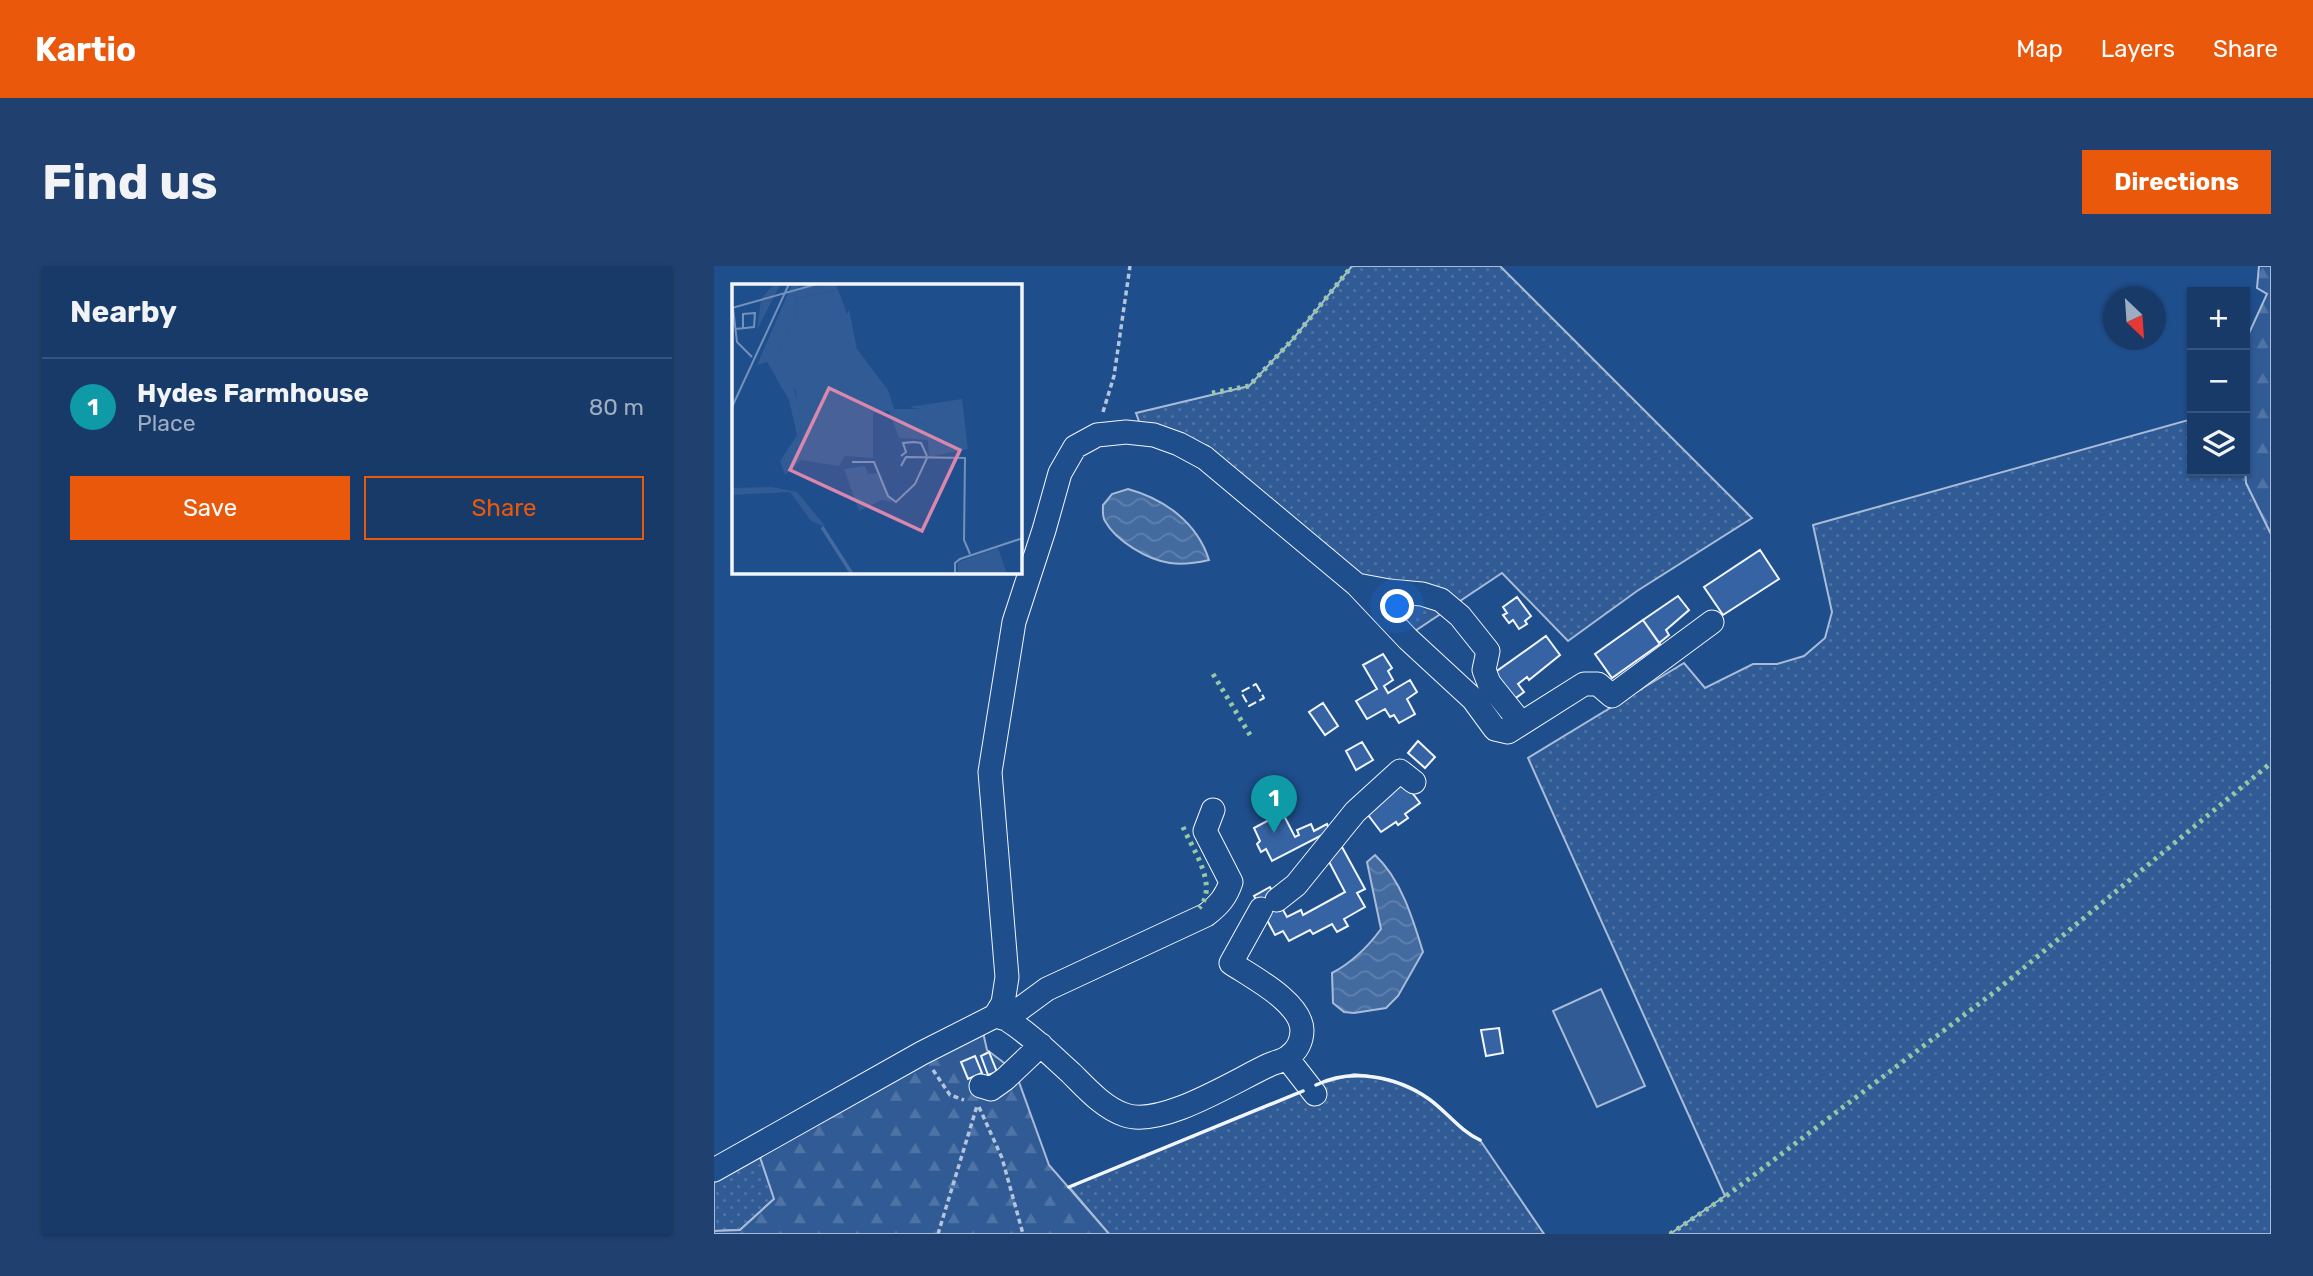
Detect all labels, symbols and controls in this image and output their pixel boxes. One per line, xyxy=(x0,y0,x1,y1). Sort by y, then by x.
text: Kartio xyxy=(35,30,136,69)
text: Map xyxy=(2016,35,2063,63)
text: Layers xyxy=(2101,35,2175,63)
text: Share xyxy=(2213,35,2278,63)
button: Directions xyxy=(2082,150,2271,214)
text: Find us xyxy=(42,153,218,211)
inset map xyxy=(732,284,1022,574)
north arrow xyxy=(2103,287,2166,350)
map controls xyxy=(2187,287,2250,476)
button: + xyxy=(2187,287,2250,350)
text: Nearby xyxy=(70,294,177,330)
button: − xyxy=(2187,350,2250,413)
text: Hydes Farmhouse xyxy=(137,378,369,409)
text: 1 xyxy=(87,393,99,421)
text: 80 m xyxy=(589,393,644,421)
text: Place xyxy=(137,409,196,437)
button: layers xyxy=(2187,413,2250,476)
button: Save xyxy=(70,476,350,540)
button: Share xyxy=(364,476,644,540)
your location xyxy=(1380,589,1414,623)
pin: 1 xyxy=(1251,775,1297,833)

